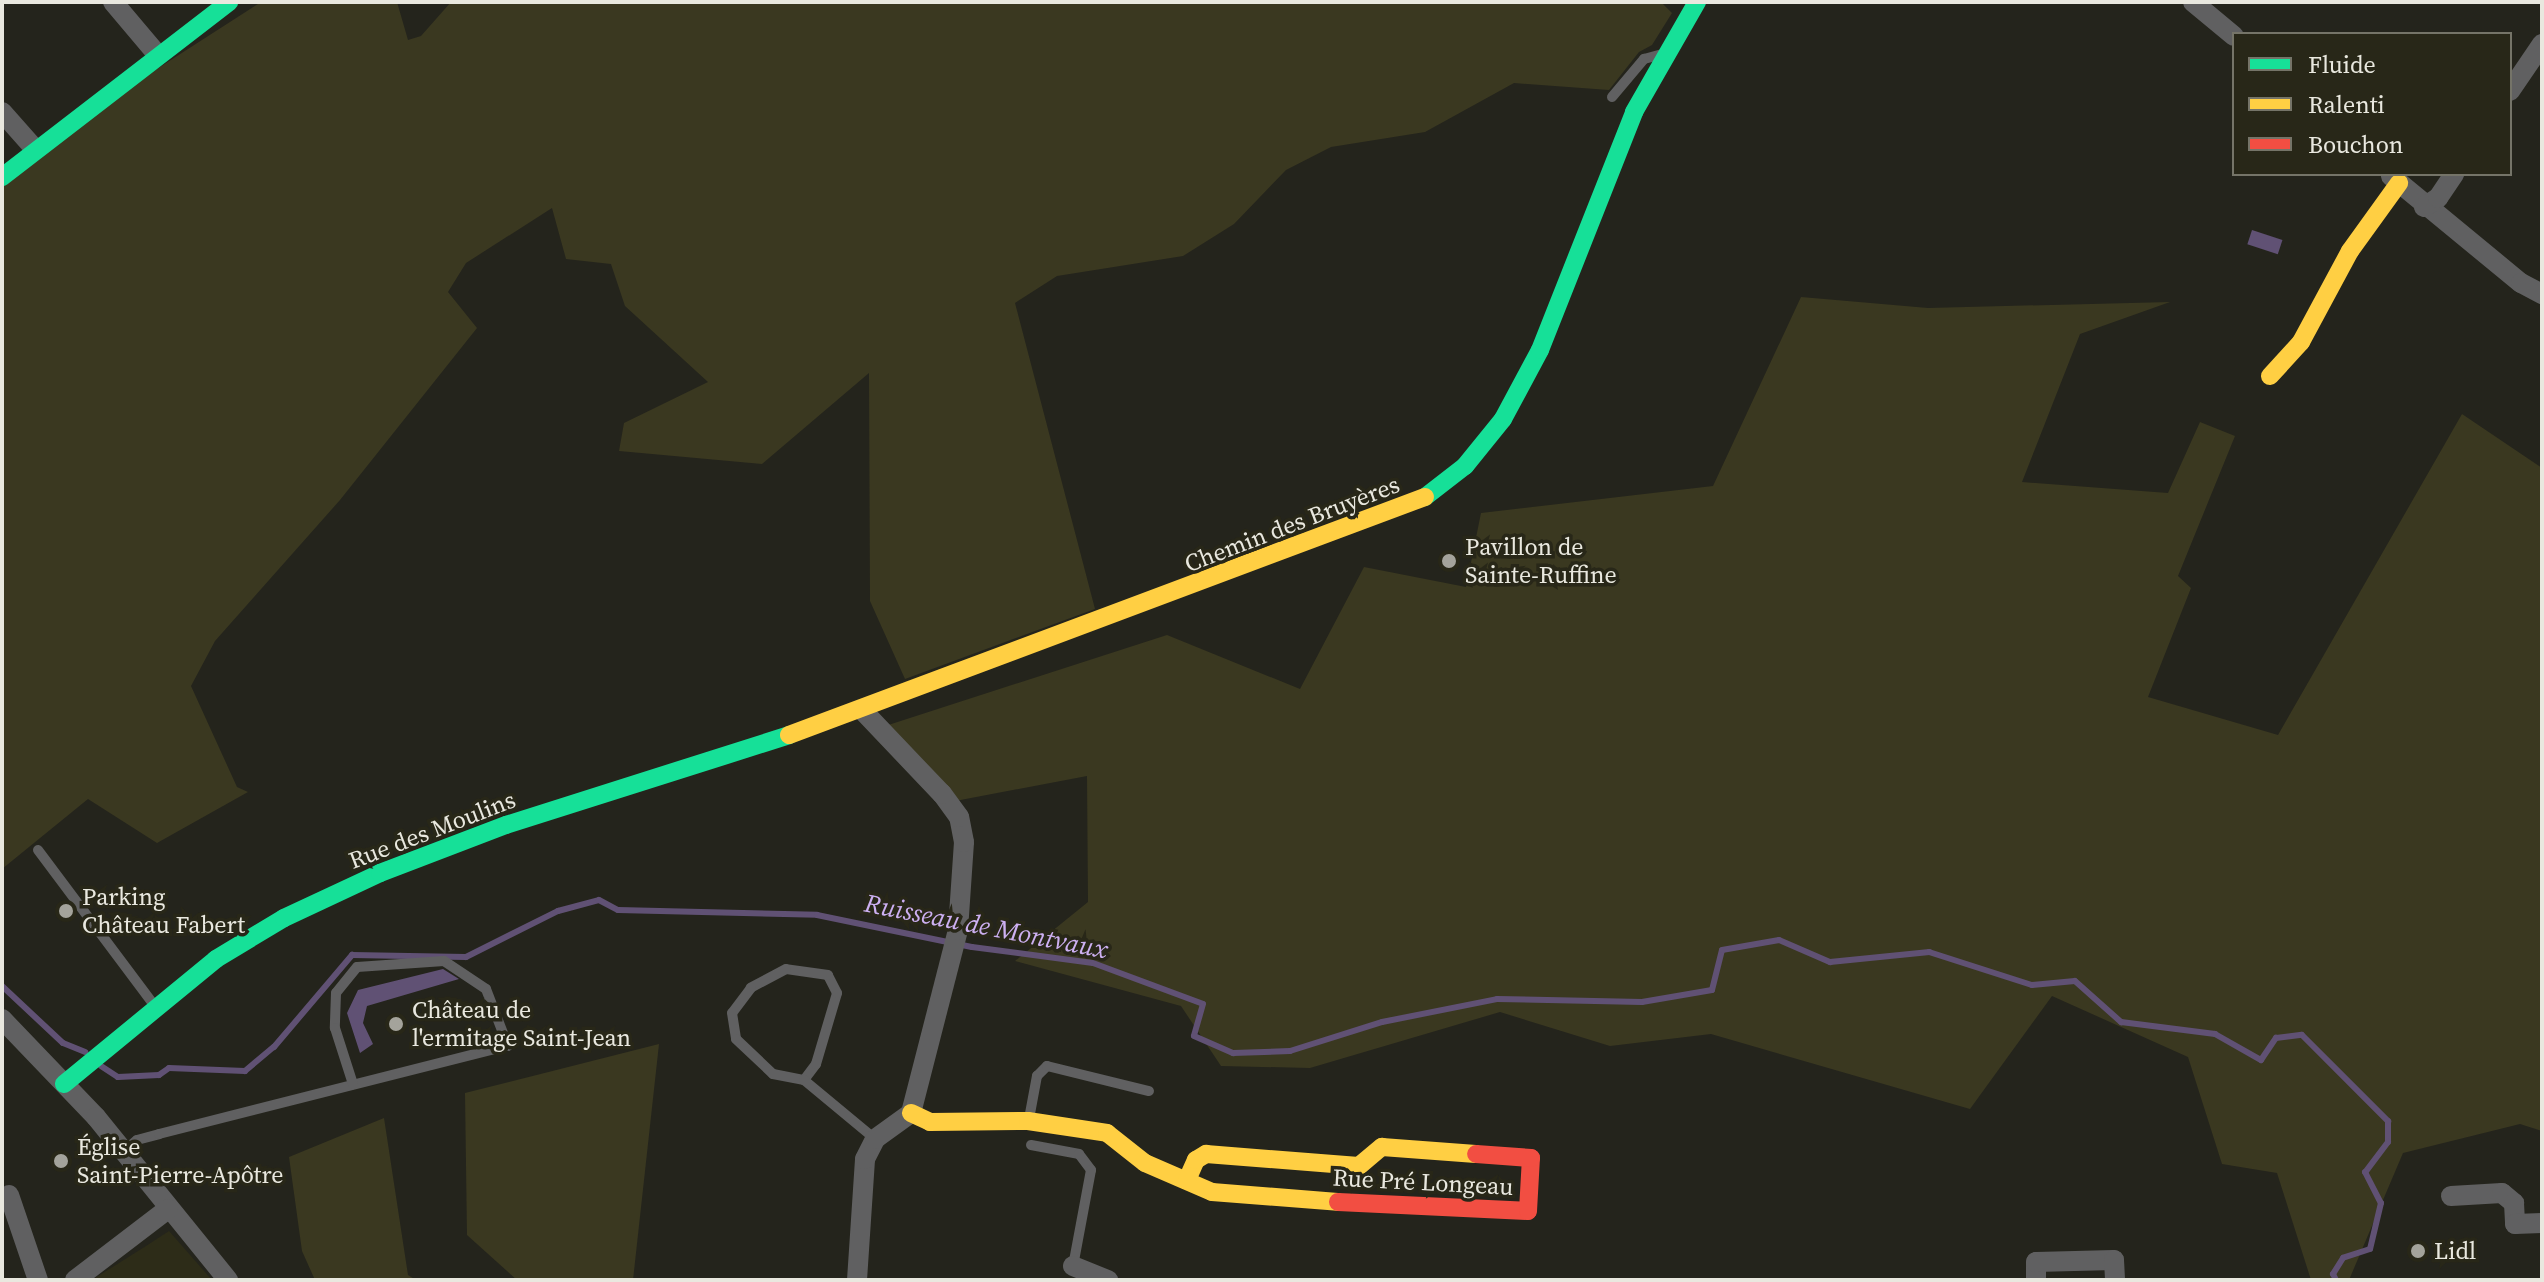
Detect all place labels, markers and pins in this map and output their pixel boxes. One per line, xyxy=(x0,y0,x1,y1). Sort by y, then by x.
place label: Pavillon de Sainte-Ruffine xyxy=(1465,533,1617,589)
marker: Pavillon de Sainte-Ruffine xyxy=(1440,552,1458,570)
place label: Parking Château Fabert xyxy=(82,883,245,939)
marker: Parking Château Fabert xyxy=(57,902,75,920)
place label: Château de l'ermitage Saint-Jean xyxy=(412,996,631,1052)
marker: Château de l'ermitage Saint-Jean xyxy=(387,1015,405,1033)
place label: Église Saint-Pierre-Apôtre xyxy=(77,1133,284,1189)
marker: Église Saint-Pierre-Apôtre xyxy=(52,1152,70,1170)
place label: Lidl xyxy=(2434,1237,2476,1265)
marker: Lidl xyxy=(2409,1242,2427,1260)

